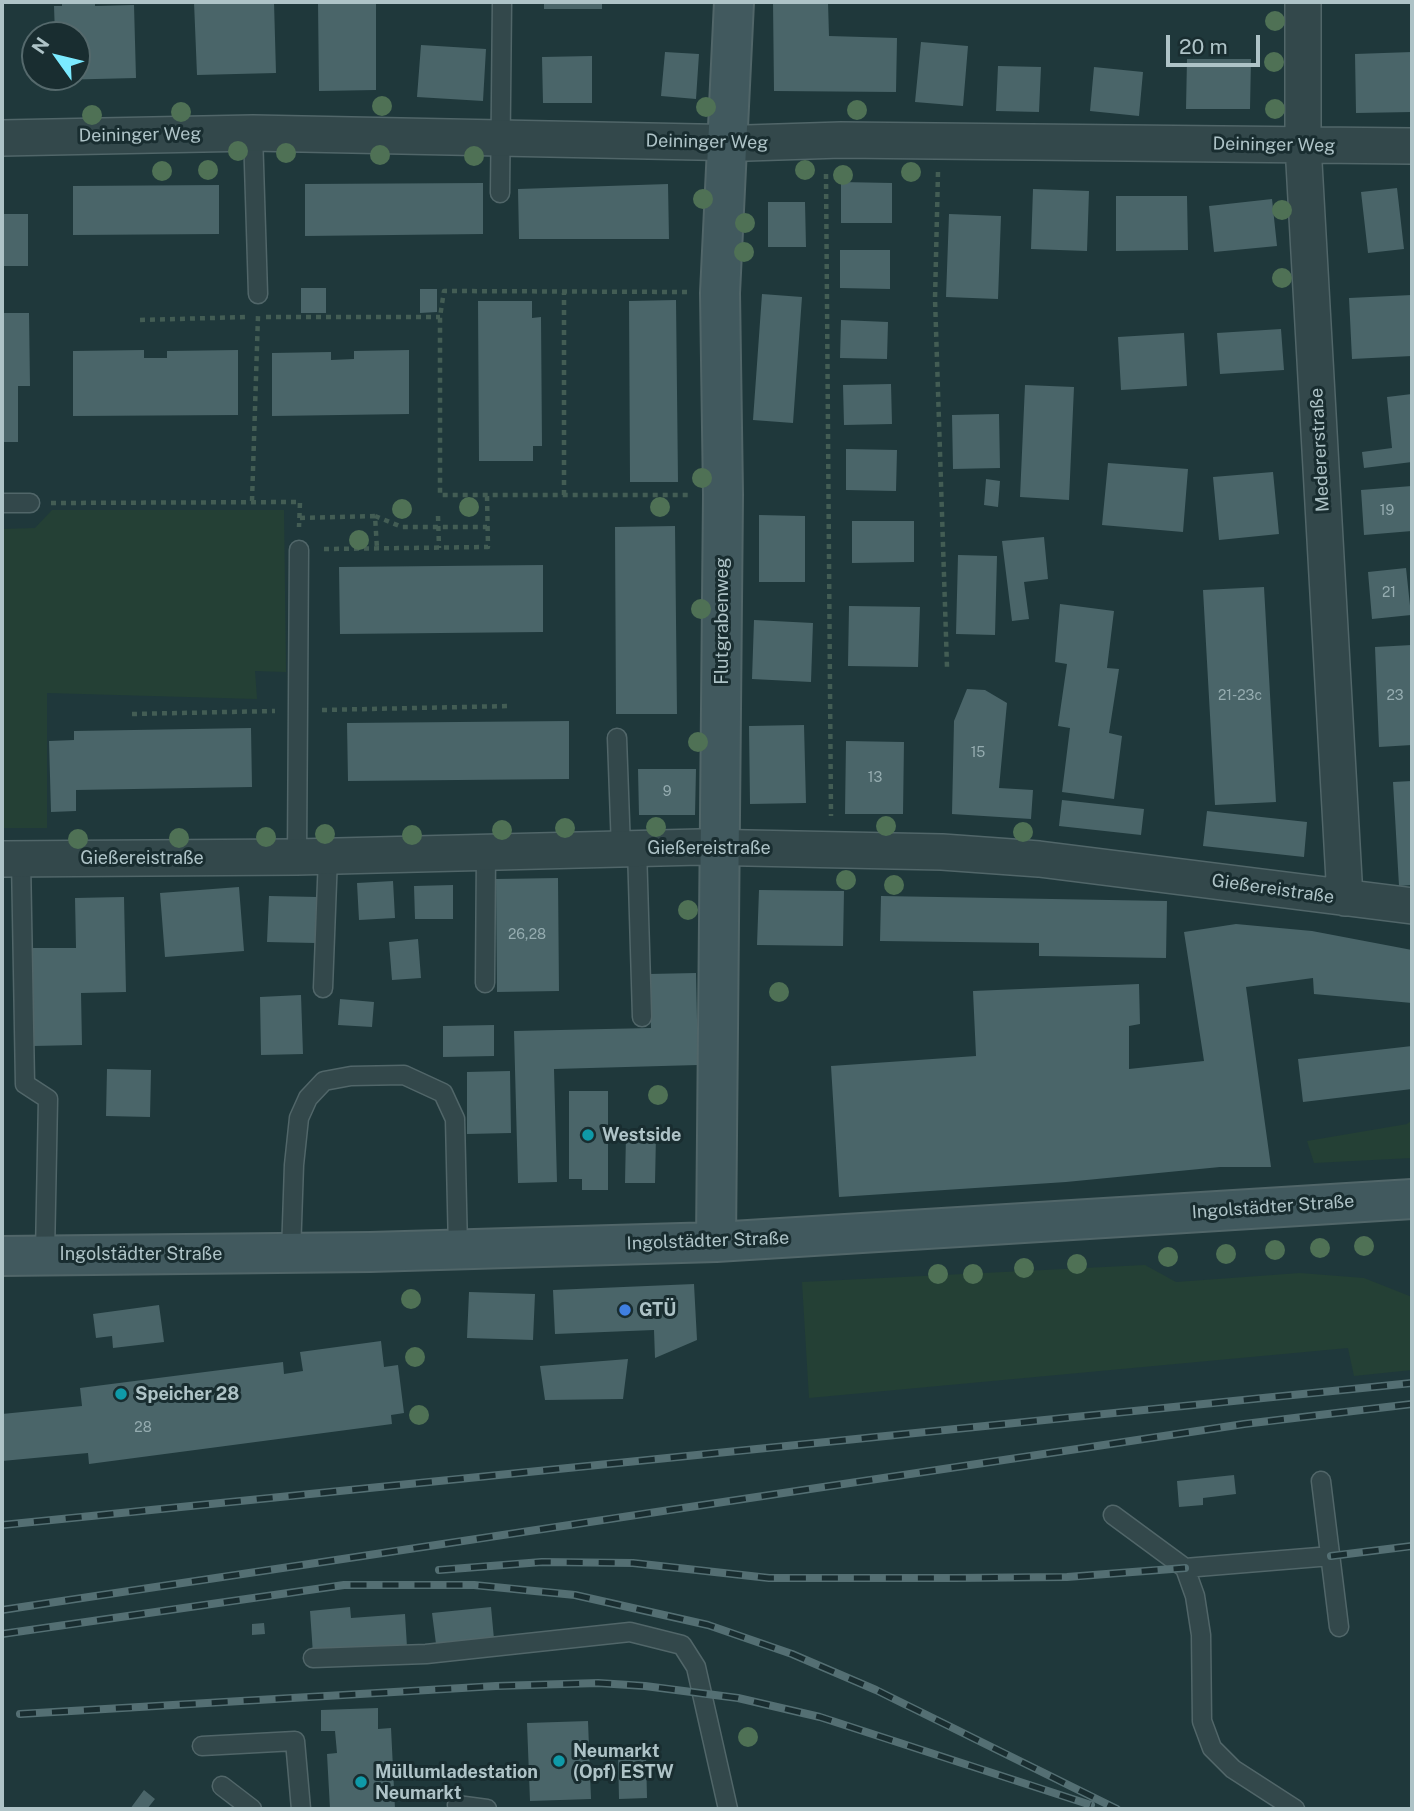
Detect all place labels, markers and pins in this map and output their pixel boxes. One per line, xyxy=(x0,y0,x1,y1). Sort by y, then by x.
place label: Westside xyxy=(602,1124,681,1146)
marker: Westside xyxy=(580,1127,596,1143)
place label: GTÜ xyxy=(639,1299,676,1321)
marker: GTÜ xyxy=(617,1302,633,1318)
place label: Speicher 28 xyxy=(135,1383,239,1405)
marker: Speicher 28 xyxy=(113,1386,129,1402)
place label: Neumarkt (Opf) ESTW xyxy=(573,1740,674,1782)
marker: Neumarkt (Opf) ESTW xyxy=(551,1753,567,1769)
place label: Müllumladestation Neumarkt xyxy=(375,1761,538,1803)
marker: Müllumladestation Neumarkt xyxy=(353,1774,369,1790)

